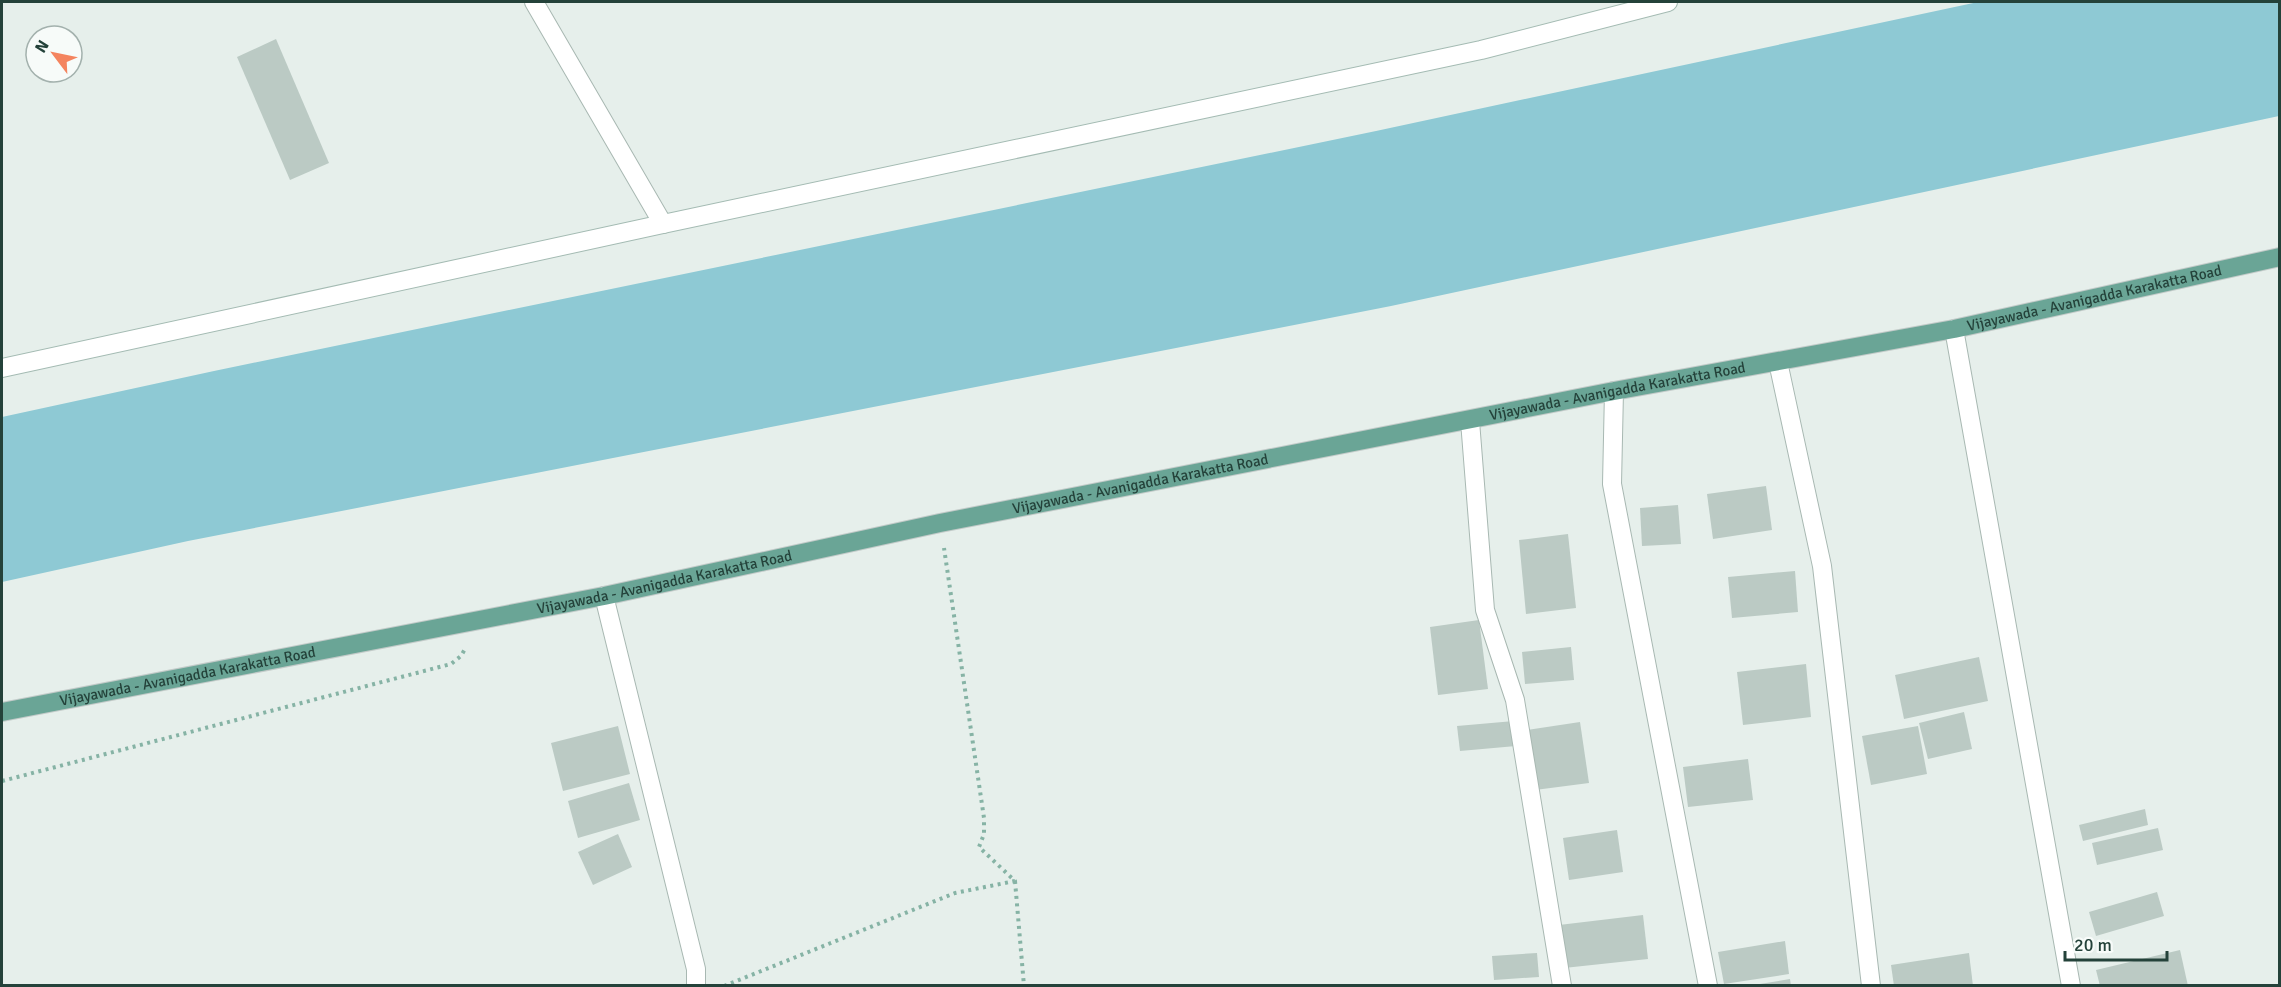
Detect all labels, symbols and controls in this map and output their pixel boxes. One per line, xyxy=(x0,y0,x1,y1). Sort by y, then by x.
north arrow xyxy=(24,24,84,84)
text: N xyxy=(31,37,54,57)
street label: Vijayawada - Avanigadda Karakatta Road xyxy=(1965,261,2223,335)
street label: Vijayawada - Avanigadda Karakatta Road xyxy=(1488,358,1747,424)
street label: Vijayawada - Avanigadda Karakatta Road xyxy=(1011,450,1270,518)
street label: Vijayawada - Avanigadda Karakatta Road xyxy=(535,546,794,618)
street label: Vijayawada - Avanigadda Karakatta Road xyxy=(58,643,317,710)
scale bar xyxy=(2065,924,2167,962)
text: 20 m xyxy=(2074,934,2112,956)

